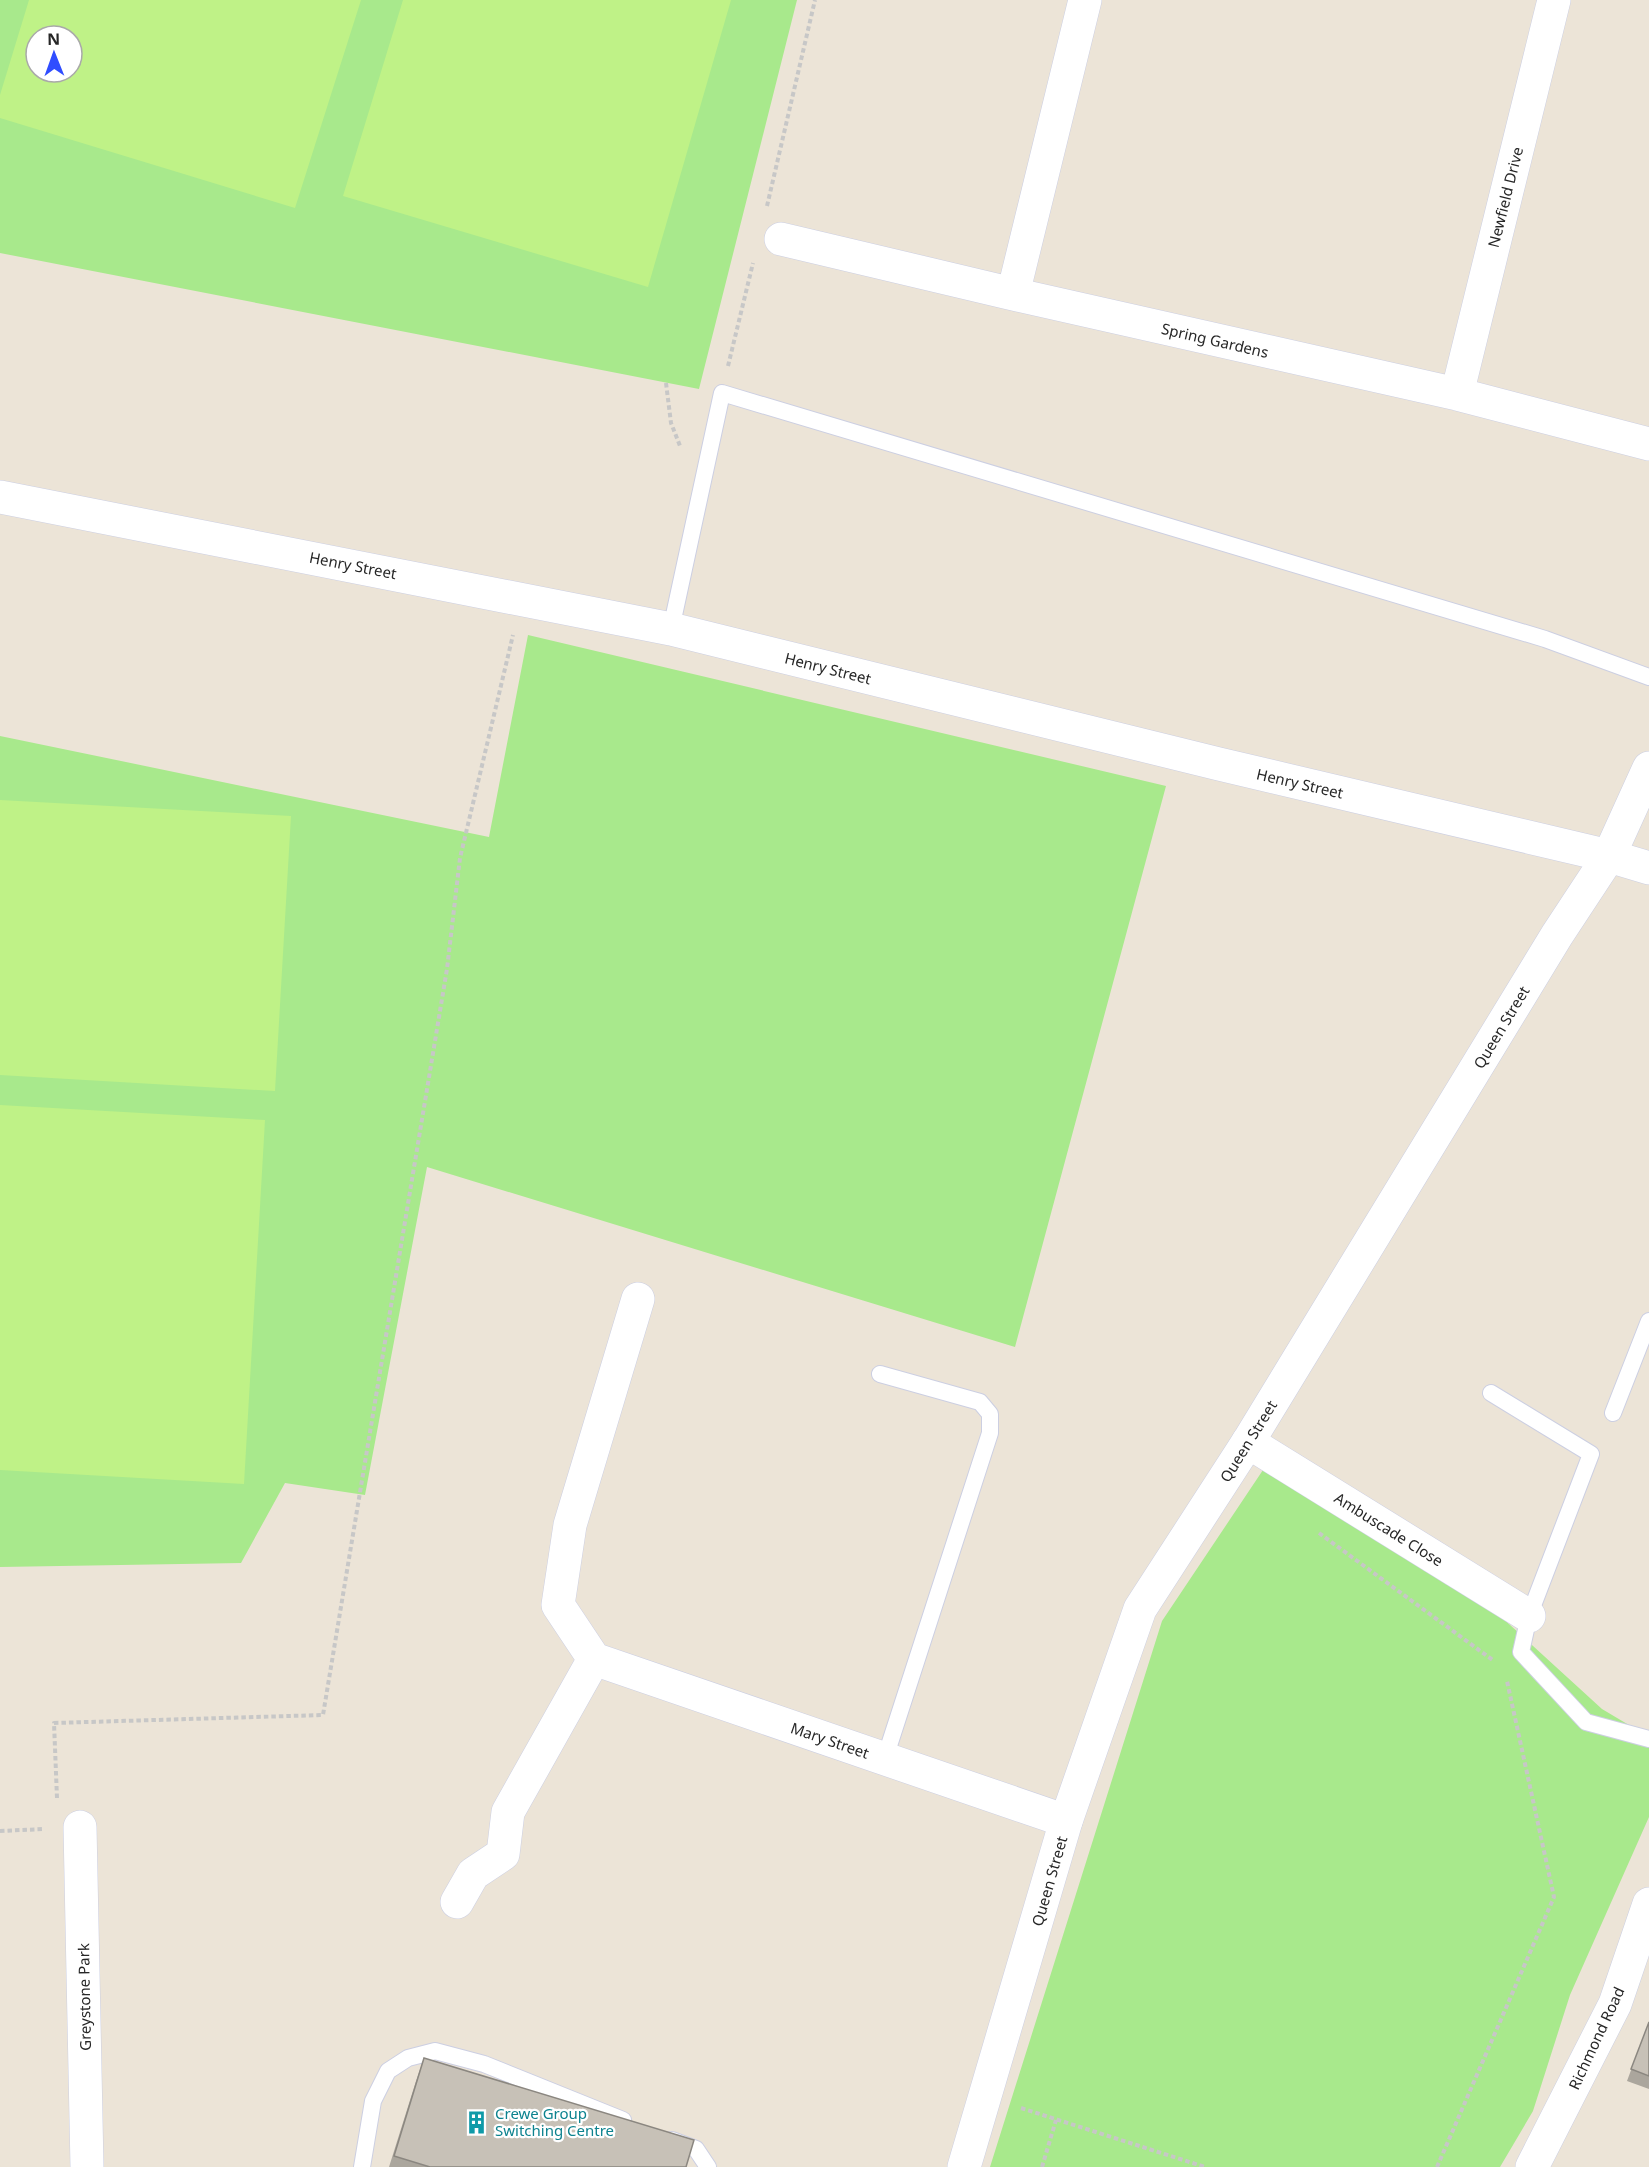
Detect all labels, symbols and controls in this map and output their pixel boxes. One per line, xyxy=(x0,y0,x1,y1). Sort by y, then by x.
north arrow xyxy=(24,24,84,84)
text: N xyxy=(47,28,60,50)
street label: Newfield Drive xyxy=(1483,145,1527,249)
street label: Spring Gardens xyxy=(1160,318,1270,362)
street label: Henry Street xyxy=(308,547,399,583)
street label: Henry Street xyxy=(783,648,874,689)
street label: Henry Street xyxy=(1255,763,1346,803)
street label: Queen Street xyxy=(1468,982,1534,1072)
street label: Queen Street xyxy=(1215,1396,1281,1486)
street label: Ambuscade Close xyxy=(1331,1488,1447,1570)
street label: Mary Street xyxy=(788,1717,872,1763)
street label: Queen Street xyxy=(1027,1833,1072,1928)
street label: Greystone Park xyxy=(73,1943,95,2051)
street label: Richmond Road xyxy=(1563,1983,1629,2093)
place label: Crewe Group Switching Centre xyxy=(495,2103,614,2140)
building icon: Crewe Group Switching Centre xyxy=(464,2109,490,2135)

